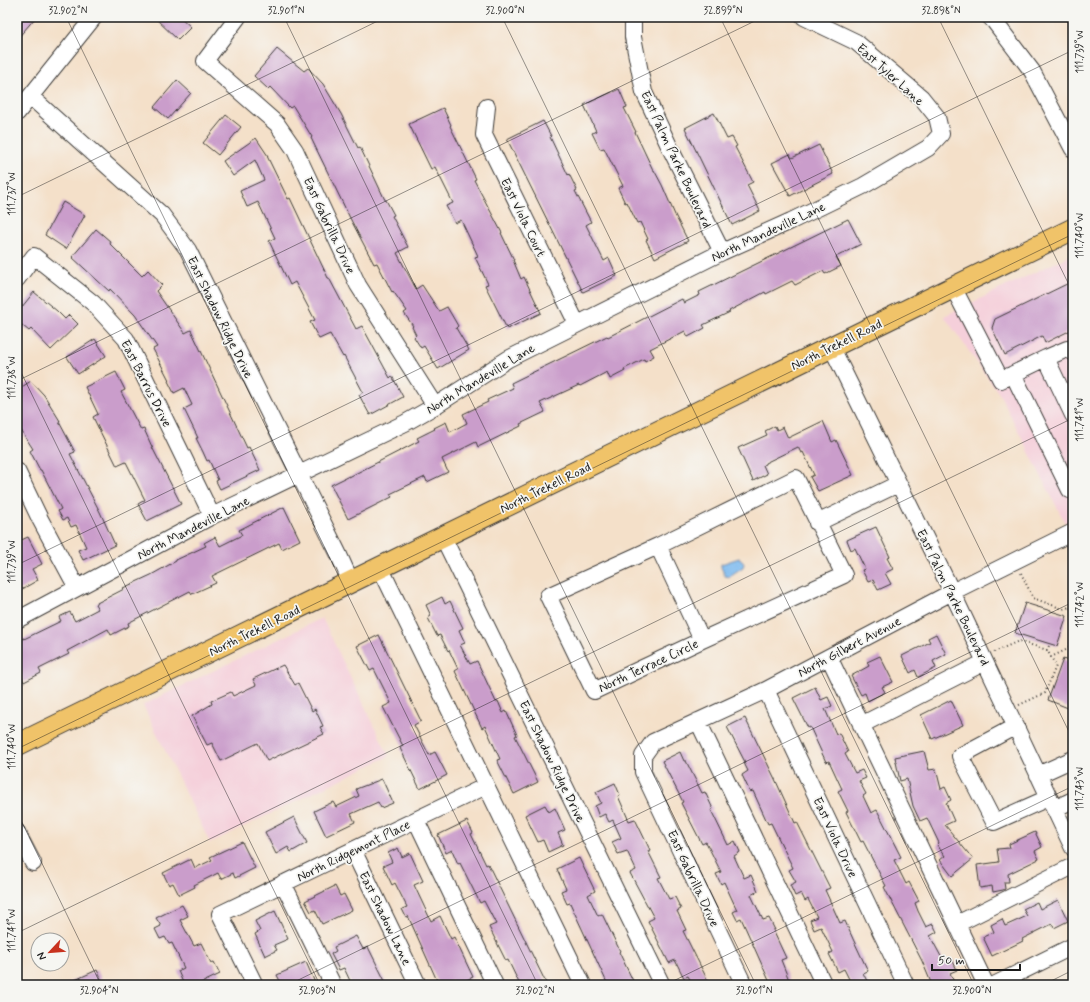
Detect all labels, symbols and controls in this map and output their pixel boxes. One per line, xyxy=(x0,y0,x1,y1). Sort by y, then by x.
text: 32.902°N xyxy=(49,4,88,18)
text: 32.901°N xyxy=(268,4,305,18)
text: 32.900°N xyxy=(486,4,525,18)
text: 32.899°N xyxy=(703,4,743,18)
text: 32.898°N xyxy=(921,4,961,18)
text: 111.739°W xyxy=(1073,30,1087,74)
street label: East Tyler Lane xyxy=(853,40,927,110)
street label: East Palm Parke Boulevard xyxy=(636,88,715,231)
text: 111.737°W xyxy=(5,172,19,216)
street label: East Gabrilla Drive xyxy=(299,174,359,277)
street label: East Viola Court xyxy=(496,175,549,260)
street label: North Mandeville Lane xyxy=(709,198,828,266)
text: 111.740°W xyxy=(1073,213,1087,259)
street label: East Shadow Ridge Drive xyxy=(183,254,257,381)
street label: North Trekell Road xyxy=(788,316,885,375)
street label: East Barrus Drive xyxy=(116,337,175,430)
street label: North Mandeville Lane xyxy=(423,340,538,419)
text: 111.738°W xyxy=(5,356,19,400)
text: 111.741°W xyxy=(1073,398,1087,442)
street label: North Trekell Road xyxy=(497,459,594,518)
street label: North Mandeville Lane xyxy=(135,493,253,564)
street label: East Palm Parke Boulevard xyxy=(912,527,993,669)
text: 111.739°W xyxy=(5,540,19,584)
text: 111.742°W xyxy=(1073,582,1087,628)
street label: North Trekell Road xyxy=(206,602,303,661)
street label: North Gilbert Avenue xyxy=(795,613,904,682)
street label: North Terrace Circle xyxy=(596,636,702,697)
street label: East Shadow Ridge Drive xyxy=(515,698,589,825)
text: 111.740°W xyxy=(5,724,19,770)
text: 111.743°W xyxy=(1073,767,1087,811)
street label: East Viola Drive xyxy=(808,794,861,881)
street label: North Ridgemont Place xyxy=(294,816,414,887)
street label: East Gabrilla Drive xyxy=(663,827,723,930)
street label: East Shadow Lane xyxy=(354,869,415,969)
text: 111.741°W xyxy=(5,909,19,953)
north arrow xyxy=(30,932,70,972)
scale bar xyxy=(932,946,1020,972)
text: N xyxy=(34,950,50,962)
text: 50 m xyxy=(938,953,965,969)
text: 32.904°N xyxy=(80,984,119,998)
text: 32.903°N xyxy=(299,984,336,998)
text: 32.902°N xyxy=(516,984,555,998)
text: 32.901°N xyxy=(736,984,773,998)
text: 32.900°N xyxy=(953,984,992,998)

